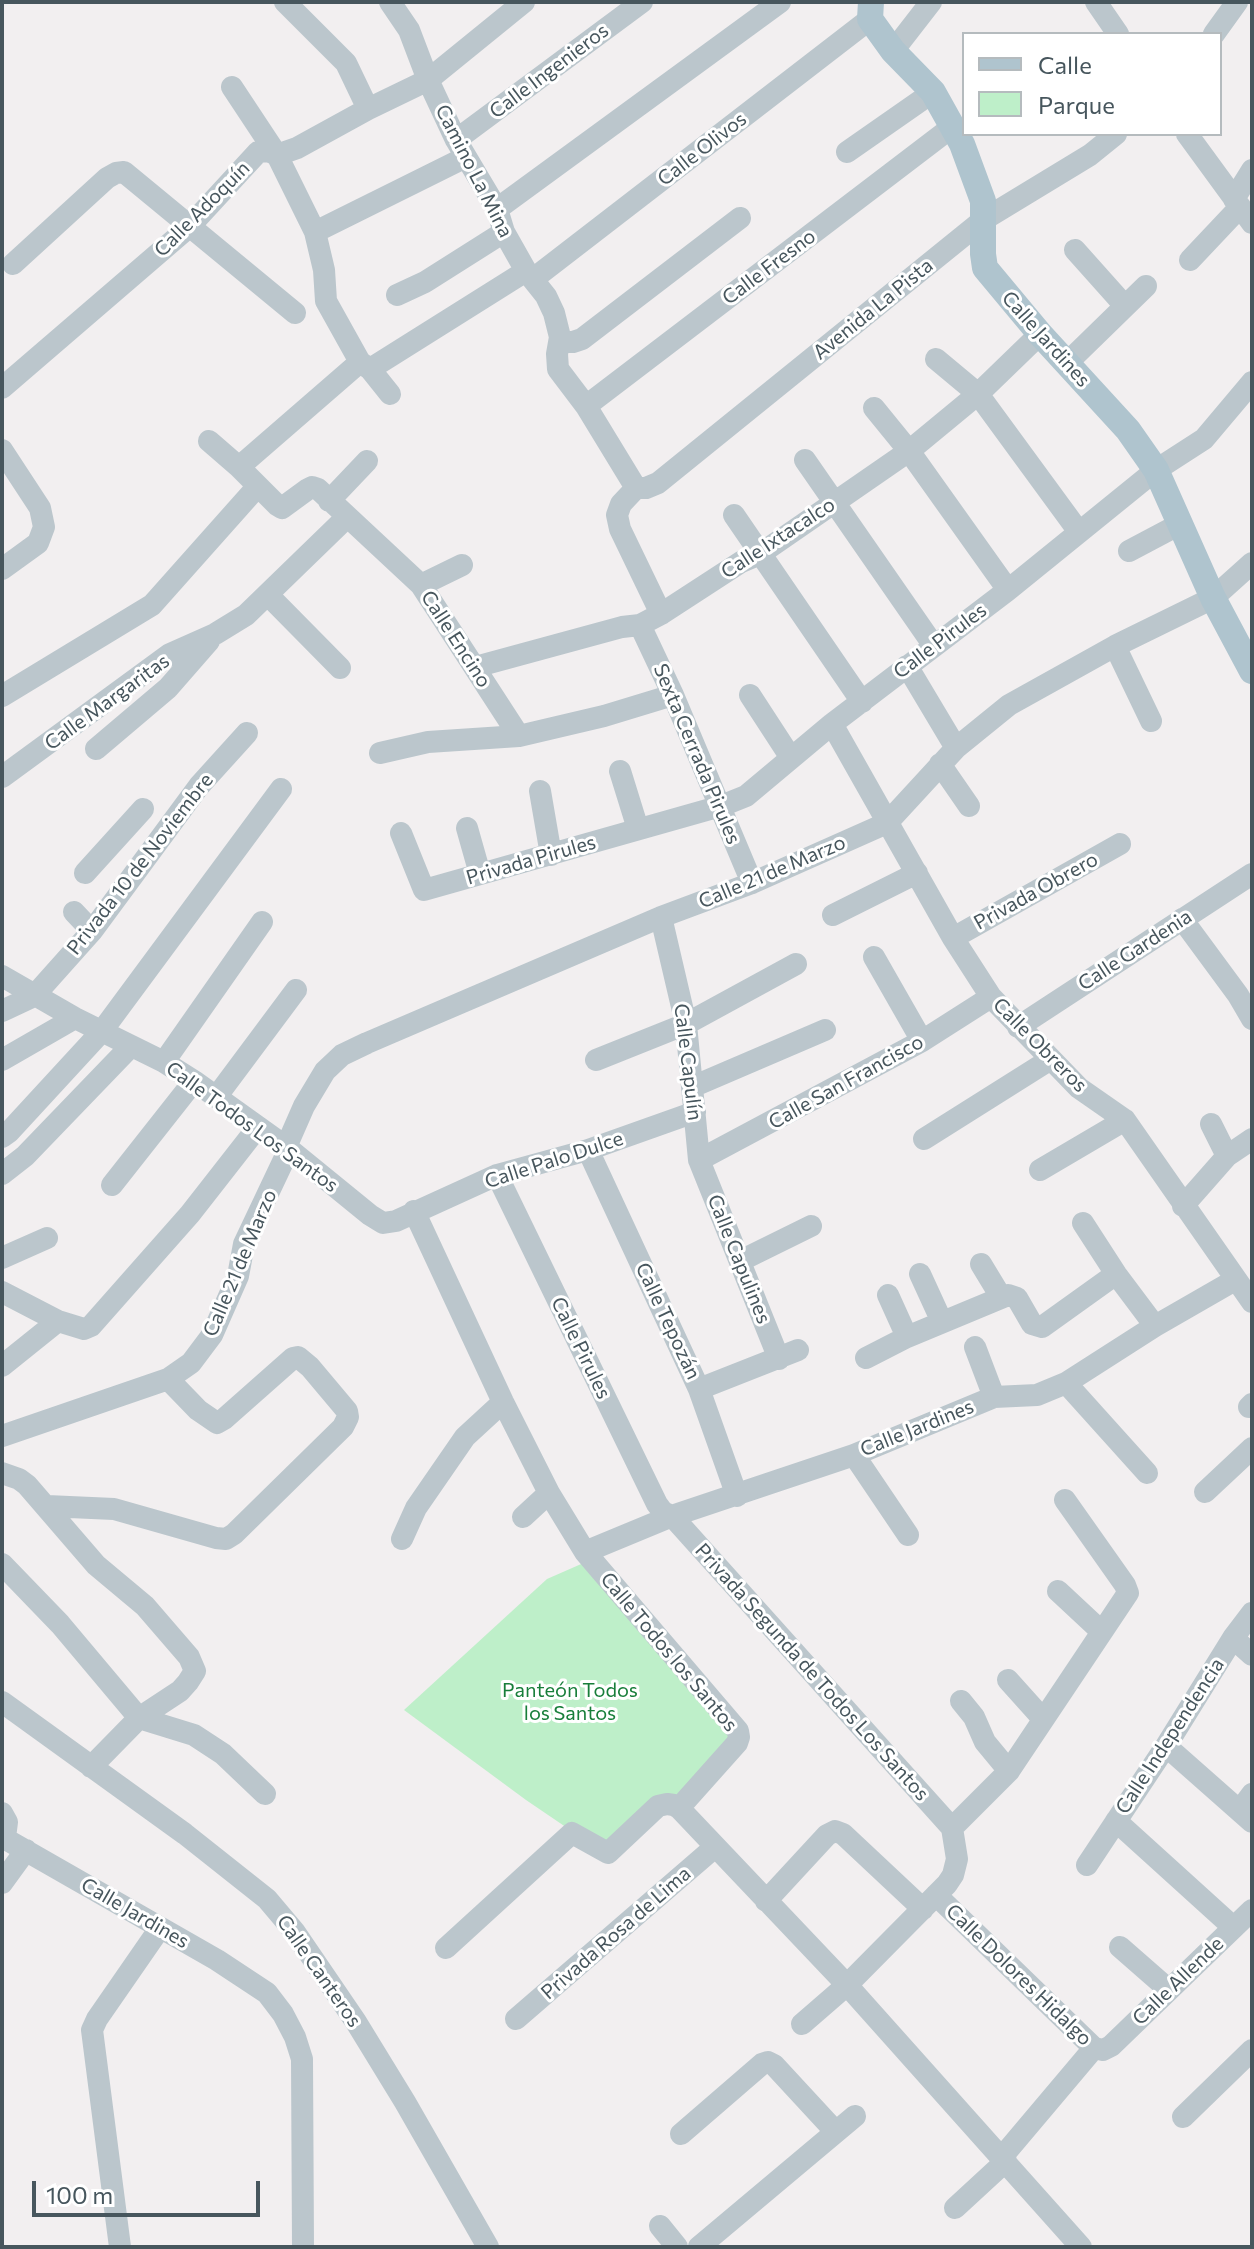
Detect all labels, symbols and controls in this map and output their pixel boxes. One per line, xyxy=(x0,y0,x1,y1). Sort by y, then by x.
street label: Calle Ingenieros xyxy=(485,19,613,123)
legend xyxy=(962,32,1222,136)
text: Calle xyxy=(1038,50,1092,79)
text: Parque xyxy=(1038,90,1115,119)
street label: Camino La Mina xyxy=(430,101,518,241)
street label: Calle Olivos xyxy=(653,107,751,191)
street label: Calle Adoquín xyxy=(149,156,255,262)
street label: Calle Fresno xyxy=(718,224,820,310)
street label: Avenida La Pista xyxy=(808,253,938,365)
street label: Calle Jardines xyxy=(997,286,1095,392)
street label: Calle Ixtacalco xyxy=(717,492,839,584)
street label: Calle Encino xyxy=(416,586,496,692)
street label: Calle Pirules xyxy=(889,598,991,684)
street label: Calle Margaritas xyxy=(40,649,174,755)
street label: Sexta Cerrada Pirules xyxy=(648,660,746,848)
street label: Privada 10 de Noviembre xyxy=(62,769,218,959)
street label: Privada Pirules xyxy=(463,830,599,890)
street label: Calle 21 de Marzo xyxy=(695,830,849,914)
street label: Privada Obrero xyxy=(970,847,1102,935)
street label: Calle Gardenia xyxy=(1074,904,1196,996)
street label: Calle Obreros xyxy=(988,993,1092,1097)
street label: Calle Capulín xyxy=(669,1002,707,1122)
street label: Calle San Francisco xyxy=(765,1030,927,1134)
street label: Calle Todos Los Santos xyxy=(161,1057,343,1197)
street label: Calle Palo Dulce xyxy=(482,1126,626,1194)
street label: Calle 21 de Marzo xyxy=(198,1186,282,1340)
street label: Calle Capulines xyxy=(702,1191,776,1327)
street label: Calle Tepozán xyxy=(630,1259,706,1383)
street label: Calle Pirules xyxy=(546,1293,616,1403)
street label: Calle Jardines xyxy=(857,1394,977,1462)
street label: Privada Segunda de Todos Los Santos xyxy=(690,1538,934,1806)
street label: Calle Todos los Santos xyxy=(595,1568,743,1736)
street label: Calle Independencia xyxy=(1111,1654,1229,1818)
park label: Panteón Todos los Santos xyxy=(502,1678,638,1725)
street label: Privada Rosa de Lima xyxy=(536,1862,696,2004)
street label: Calle Jardines xyxy=(77,1873,193,1953)
street label: Calle Dolores Hidalgo xyxy=(941,1899,1097,2051)
street label: Calle Canteros xyxy=(271,1910,367,2032)
street label: Calle Allende xyxy=(1128,1932,1228,2030)
scale bar xyxy=(36,2165,264,2215)
text: 100 m xyxy=(46,2180,113,2209)

